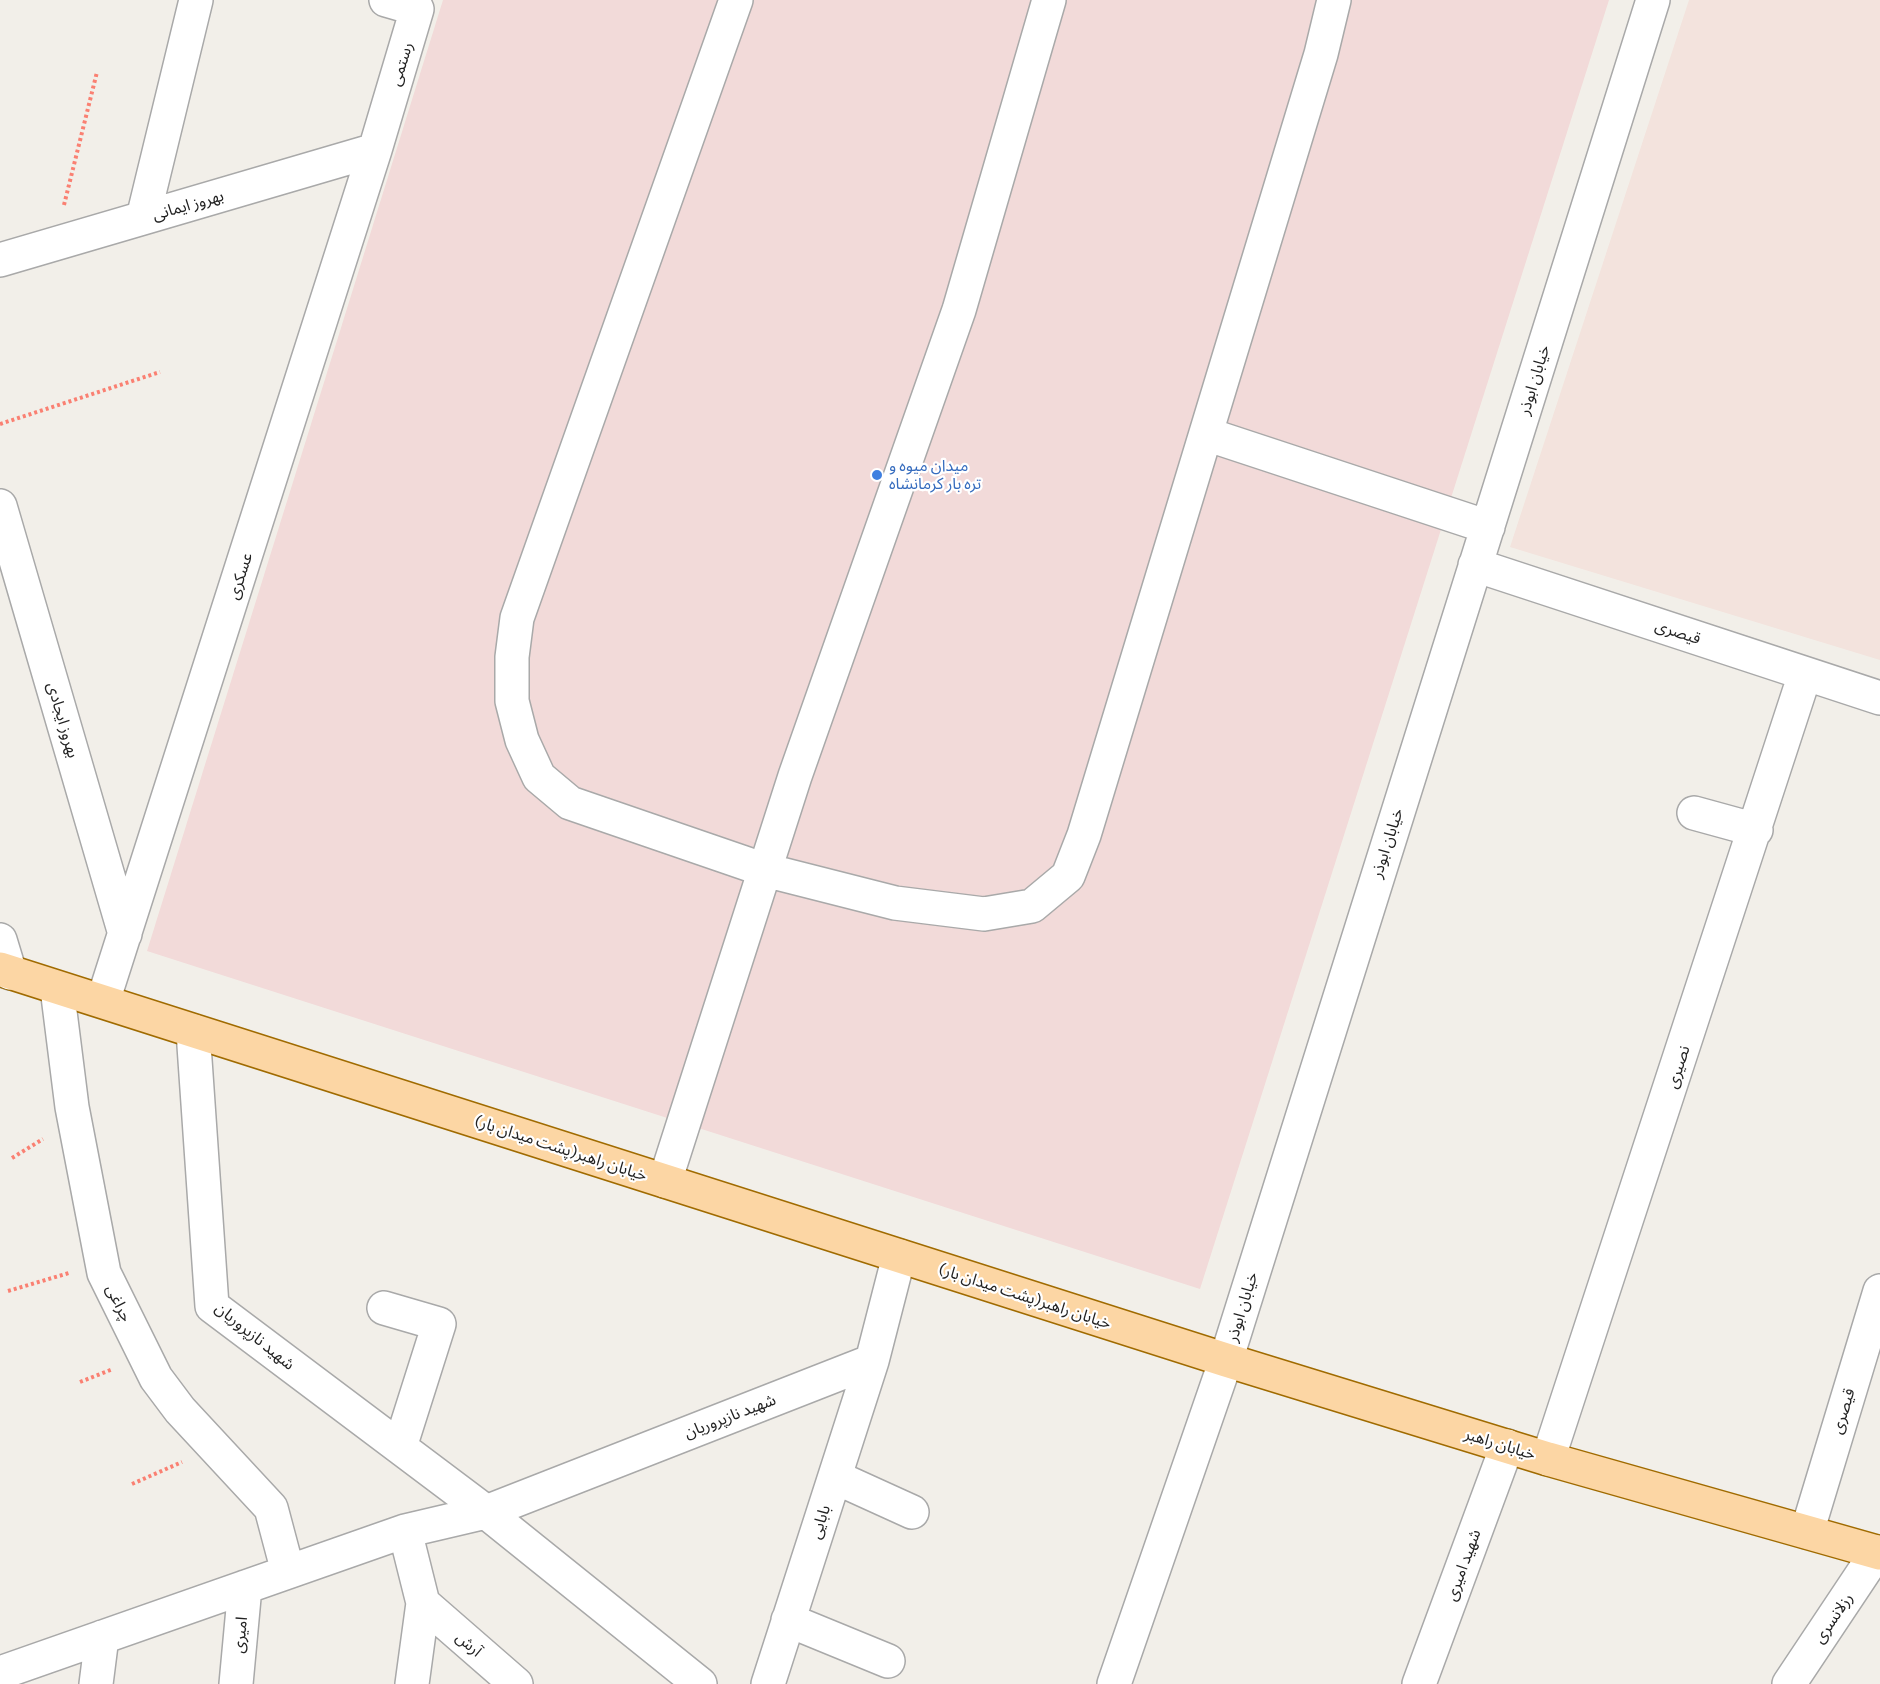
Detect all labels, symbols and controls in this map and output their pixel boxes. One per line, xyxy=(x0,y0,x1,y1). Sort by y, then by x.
street label: رستمی xyxy=(385,40,417,88)
street label: بهروز ایمانی xyxy=(150,186,226,224)
street label: خیابان ابوذر xyxy=(1514,343,1554,417)
place label: میدان میوه و تره بار کرمانشاه xyxy=(889,456,981,494)
marker: میدان میوه و تره بار کرمانشاه xyxy=(870,468,884,482)
street label: عسکری xyxy=(223,550,257,602)
street label: قیصری xyxy=(1653,616,1703,648)
street label: بهروز ایجادی xyxy=(43,680,83,760)
street label: خیابان ابوذر xyxy=(1367,806,1407,880)
street label: نصیری xyxy=(1662,1043,1694,1091)
street label: خیابان راهبر(پشت میدان بار) xyxy=(472,1111,650,1185)
street label: خیابان راهبر(پشت میدان بار) xyxy=(936,1259,1114,1333)
street label: خیابان ابوذر xyxy=(1222,1270,1262,1344)
street label: چراغی xyxy=(102,1281,136,1325)
street label: شهید نازپروریان xyxy=(211,1298,299,1374)
street label: قیصری xyxy=(1827,1386,1859,1436)
street label: شهید نازپروریان xyxy=(681,1390,779,1442)
street label: خیابان راهبر xyxy=(1462,1424,1538,1464)
street label: بابایی xyxy=(806,1503,834,1541)
street label: شهید امیری xyxy=(1441,1527,1485,1603)
street label: رزلانسری xyxy=(1809,1589,1857,1647)
street label: امیری xyxy=(229,1616,251,1654)
street label: آرش xyxy=(452,1627,486,1661)

